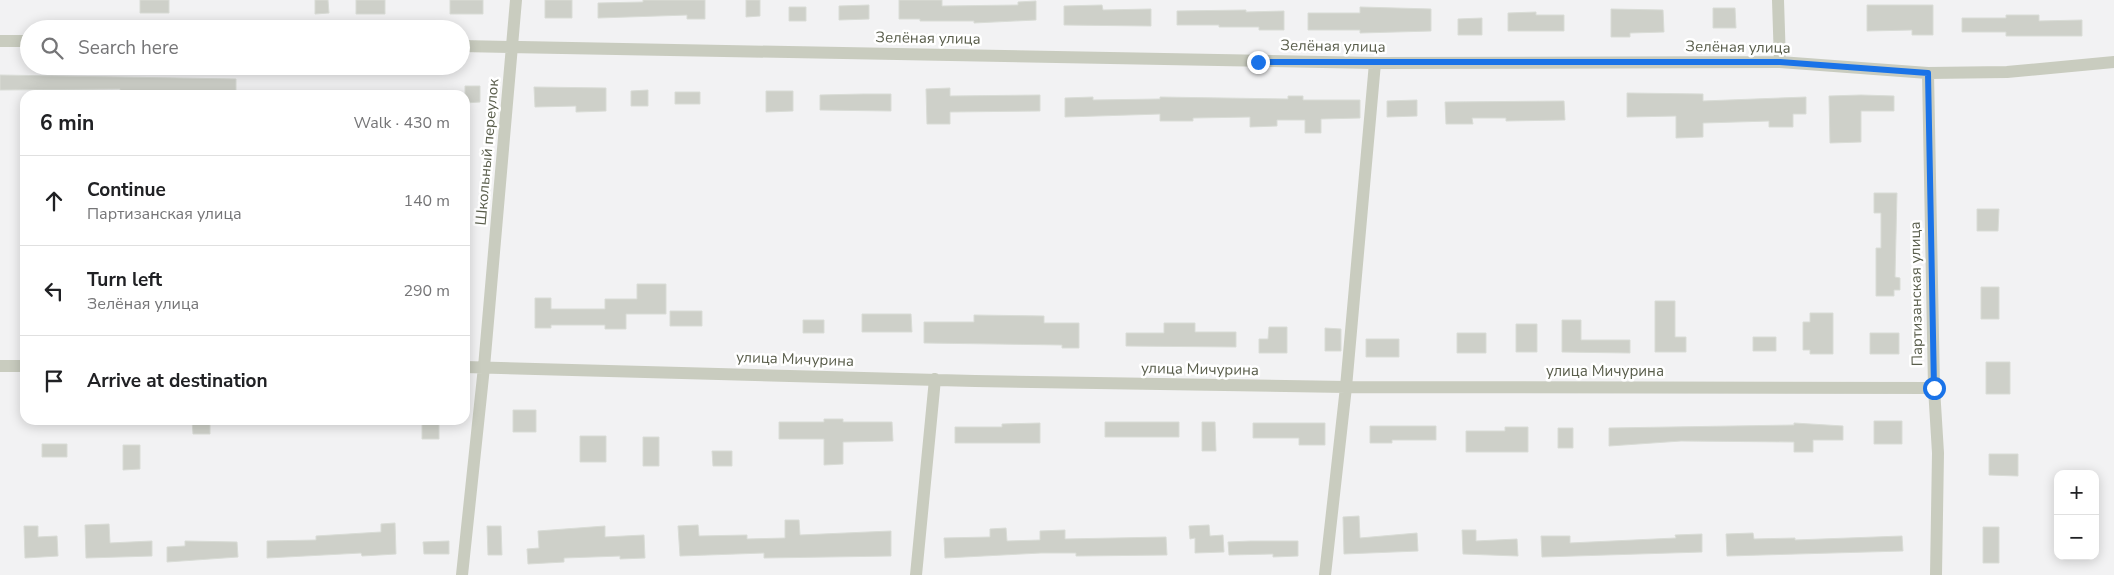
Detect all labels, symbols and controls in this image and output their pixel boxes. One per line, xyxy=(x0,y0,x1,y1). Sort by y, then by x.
search box xyxy=(20,20,470,75)
street label: Зелёная улица xyxy=(875,27,981,49)
icon: search xyxy=(38,34,66,62)
text: Search here xyxy=(78,35,179,61)
street label: Зелёная улица xyxy=(1280,35,1386,57)
street label: Зелёная улица xyxy=(1685,36,1791,58)
route end xyxy=(1247,51,1270,74)
street label: Школьный переулок xyxy=(471,78,503,226)
text: 6 min xyxy=(40,109,94,137)
text: Walk · 430 m xyxy=(354,112,450,134)
text: Continue xyxy=(87,177,166,203)
icon: ahead xyxy=(40,187,68,215)
text: 140 m xyxy=(403,190,450,212)
text: Партизанская улица xyxy=(87,203,242,225)
street label: Партизанская улица xyxy=(1905,221,1927,367)
text: Turn left xyxy=(87,267,162,293)
icon: left xyxy=(40,277,68,305)
text: 290 m xyxy=(403,280,450,302)
text: Зелёная улица xyxy=(87,293,199,315)
street label: улица Мичурина xyxy=(736,347,854,371)
street label: улица Мичурина xyxy=(1141,358,1259,380)
street label: улица Мичурина xyxy=(1546,361,1664,381)
icon: arrive xyxy=(40,367,68,395)
text: Arrive at destination xyxy=(87,368,268,394)
route start xyxy=(1923,377,1946,400)
map controls xyxy=(2054,470,2099,560)
button: + xyxy=(2054,470,2099,515)
button: − xyxy=(2054,515,2099,560)

